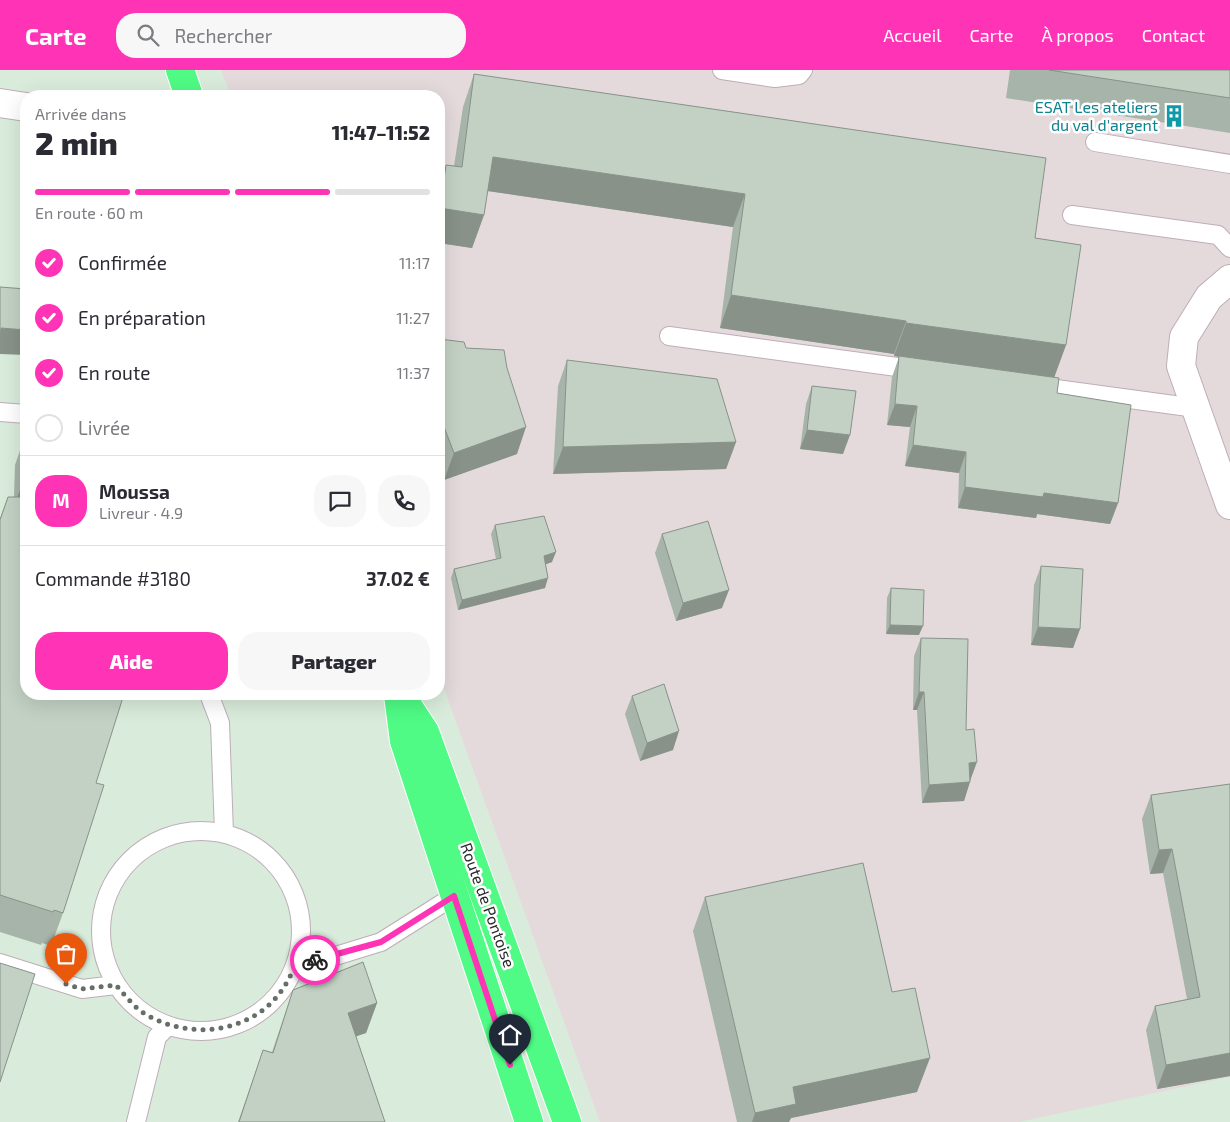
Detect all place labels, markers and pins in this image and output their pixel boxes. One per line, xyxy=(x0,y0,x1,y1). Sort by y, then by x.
place label: ESAT Les ateliers du val d'argent xyxy=(1035,97,1158,134)
building icon: ESAT Les ateliers du val d'argent xyxy=(1161,103,1187,129)
pin xyxy=(45,933,87,984)
pin xyxy=(489,1014,531,1065)

